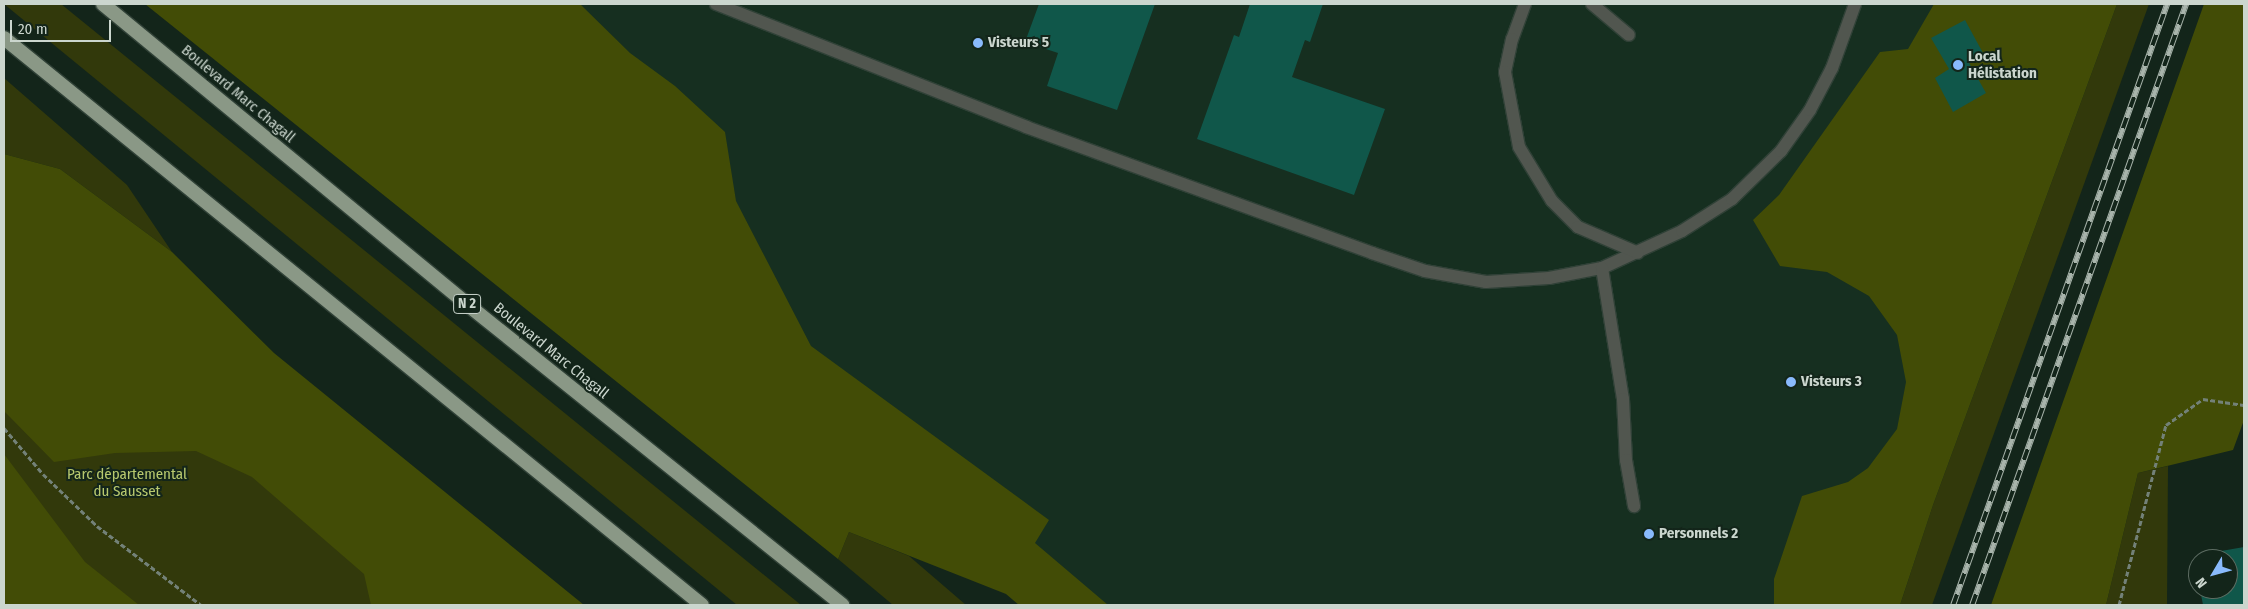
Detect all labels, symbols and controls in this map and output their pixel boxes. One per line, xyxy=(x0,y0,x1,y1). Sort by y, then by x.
scale bar xyxy=(12,10,114,42)
text: 20 m xyxy=(18,20,48,38)
place label: Visteurs 5 xyxy=(988,34,1049,52)
marker: Visteurs 5 xyxy=(972,37,984,49)
street label: Boulevard Marc Chagall xyxy=(178,41,298,147)
place label: Local Hélistation xyxy=(1968,47,2037,82)
marker: Local Hélistation xyxy=(1952,59,1964,71)
road number: N 2 xyxy=(452,292,482,316)
street label: Boulevard Marc Chagall xyxy=(490,299,612,403)
place label: Visteurs 3 xyxy=(1801,373,1862,391)
marker: Visteurs 3 xyxy=(1785,376,1797,388)
park label: Parc départemental du Sausset xyxy=(67,465,187,500)
place label: Personnels 2 xyxy=(1659,525,1738,543)
marker: Personnels 2 xyxy=(1643,528,1655,540)
north arrow xyxy=(2188,549,2238,599)
text: N xyxy=(2192,574,2211,591)

